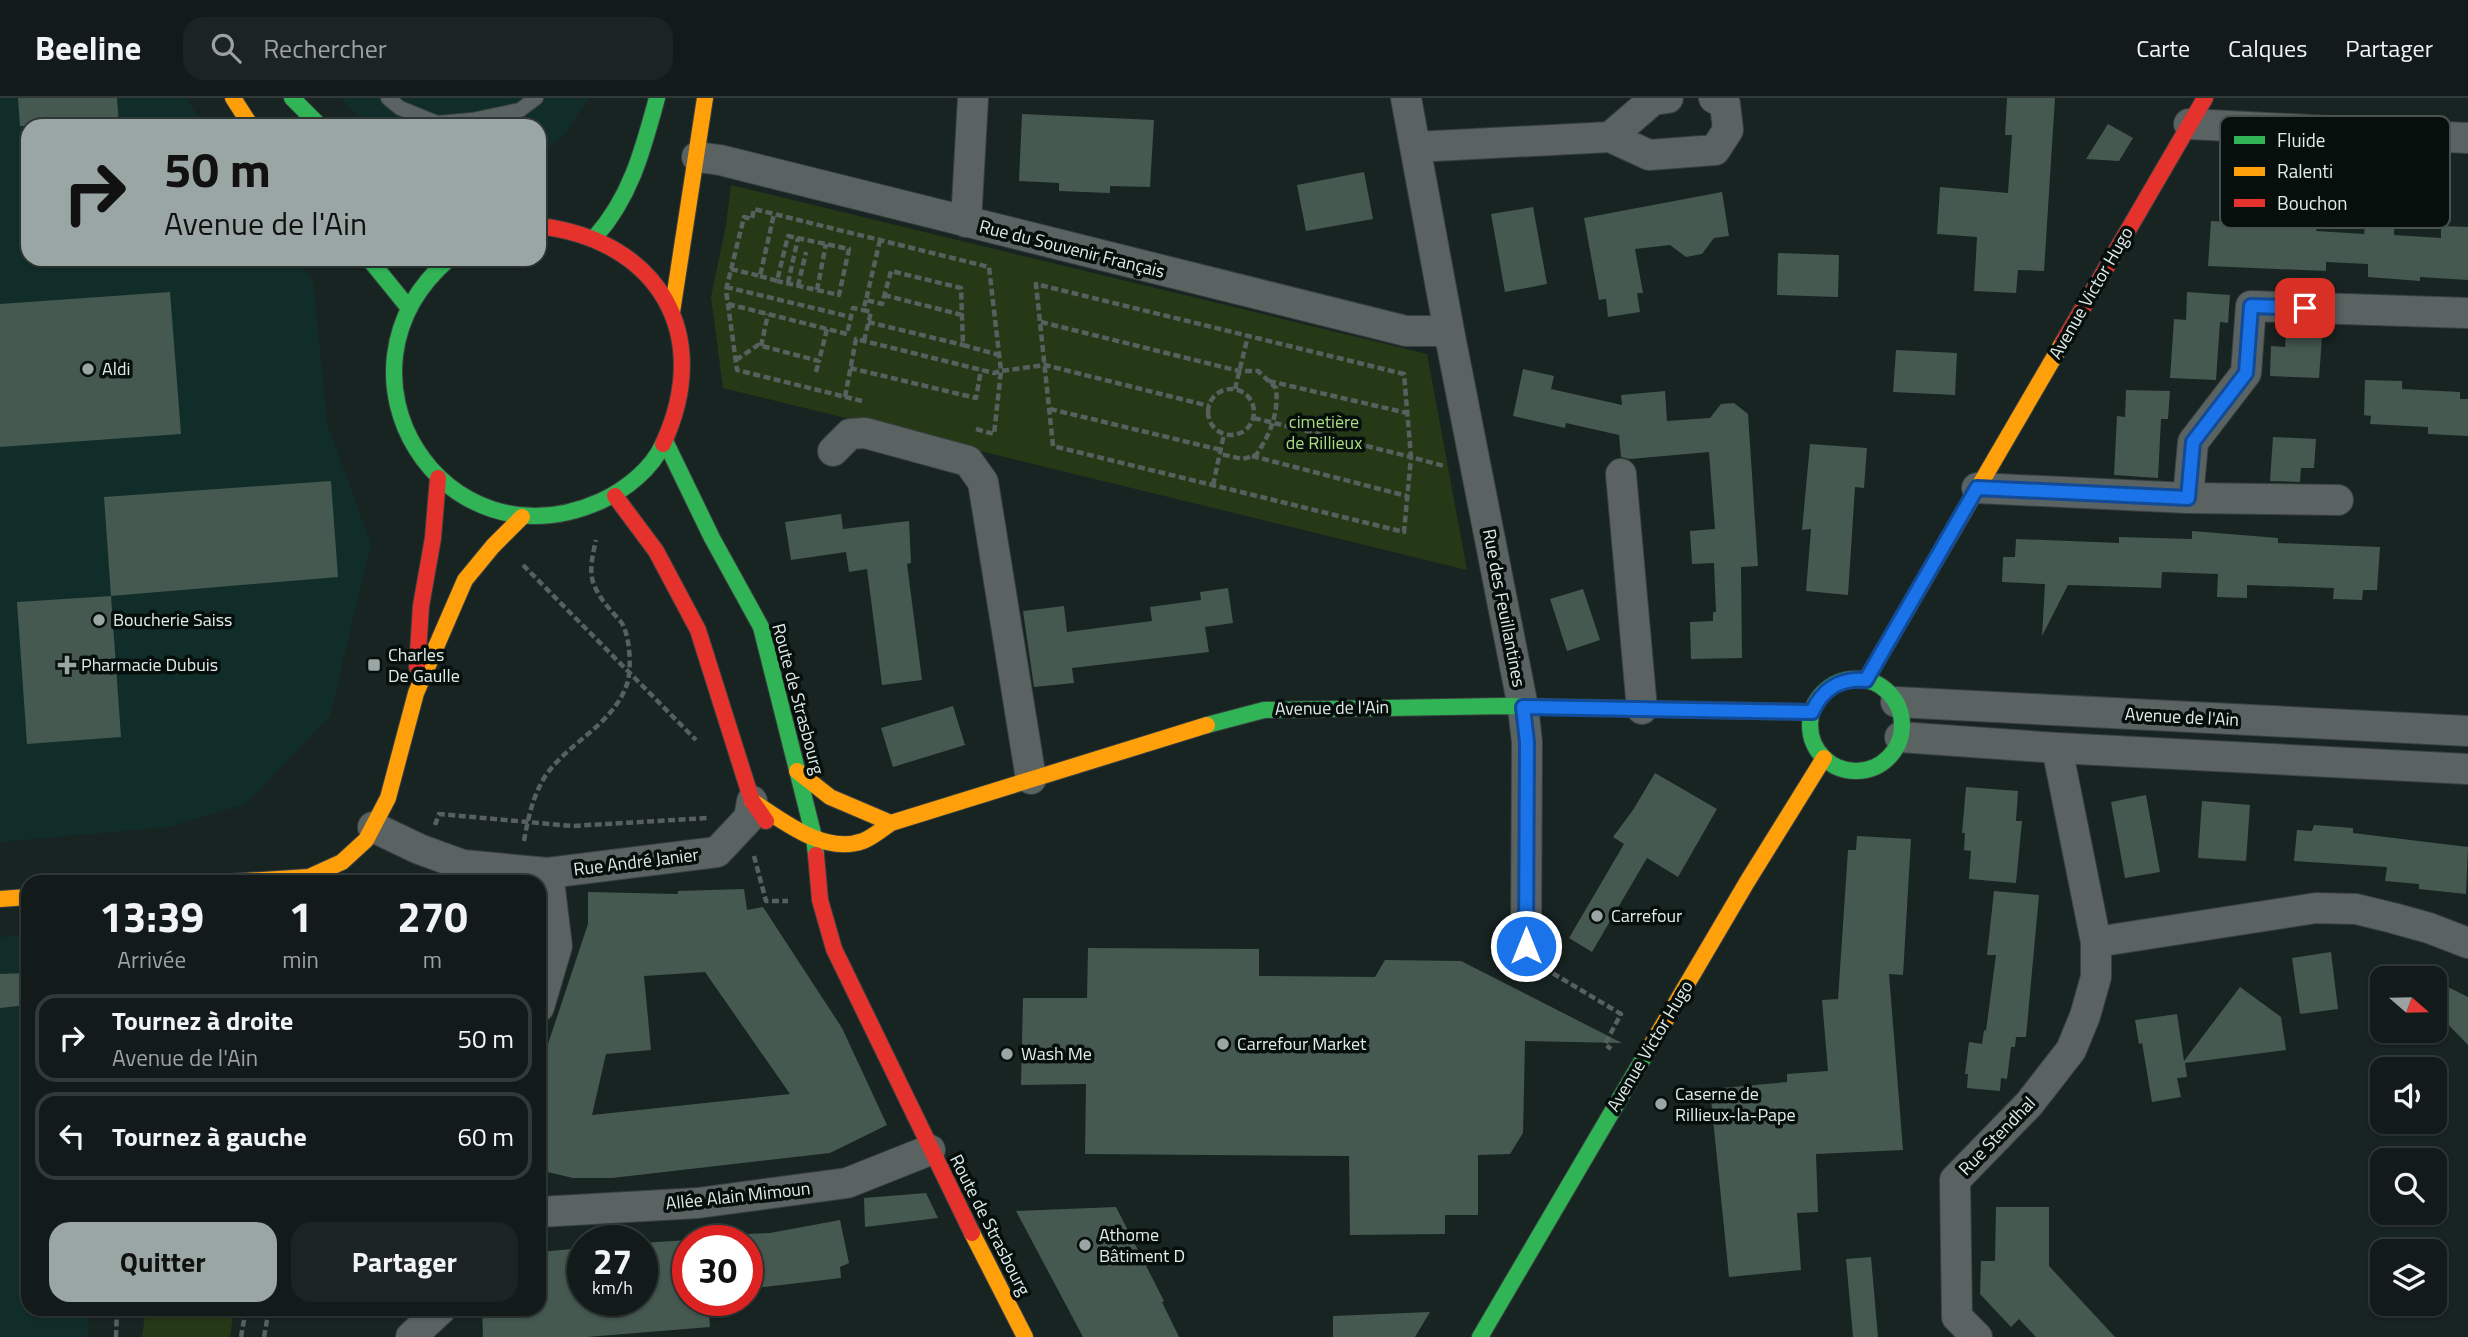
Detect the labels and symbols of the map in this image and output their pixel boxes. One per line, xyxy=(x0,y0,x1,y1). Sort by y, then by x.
legend xyxy=(2220,116,2450,228)
text: Fluide xyxy=(2277,125,2325,154)
text: Ralenti xyxy=(2277,156,2333,185)
text: Bouchon xyxy=(2277,188,2348,217)
street label: Rue du Souvenir Français xyxy=(977,212,1168,285)
street label: Avenue Victor Hugo xyxy=(2042,221,2140,364)
pin xyxy=(2275,278,2335,338)
place label: Aldi xyxy=(102,355,130,382)
marker: Aldi xyxy=(80,361,96,377)
park label: cimetière de Rillieux xyxy=(1286,408,1362,456)
street label: Rue des Feuillantines xyxy=(1476,526,1533,689)
place label: Boucherie Saiss xyxy=(113,606,232,633)
marker: Boucherie Saiss xyxy=(91,612,107,628)
street label: Route de Strasbourg xyxy=(765,620,832,777)
place label: Charles De Gaulle xyxy=(388,641,460,689)
place label: Pharmacie Dubuis xyxy=(81,651,218,678)
marker: Pharmacie Dubuis xyxy=(59,657,75,673)
marker: Charles De Gaulle xyxy=(366,657,382,673)
street label: Avenue de l'Ain xyxy=(1275,693,1389,722)
street label: Avenue de l'Ain xyxy=(2124,700,2240,733)
street label: Rue André Janier xyxy=(572,840,700,883)
place label: Carrefour xyxy=(1611,902,1682,929)
marker: Carrefour xyxy=(1589,908,1605,924)
position arrow xyxy=(1489,909,1563,983)
north arrow xyxy=(2370,966,2446,1043)
street label: Avenue Victor Hugo xyxy=(1600,975,1700,1117)
place label: Carrefour Market xyxy=(1237,1030,1367,1057)
marker: Carrefour Market xyxy=(1215,1036,1231,1052)
place label: Wash Me xyxy=(1021,1040,1092,1067)
marker: Wash Me xyxy=(999,1046,1015,1062)
place label: Caserne de Rillieux-la-Pape xyxy=(1675,1080,1796,1128)
street label: Rue Stendhal xyxy=(1952,1090,2041,1181)
marker: Caserne de Rillieux-la-Pape xyxy=(1653,1096,1669,1112)
street label: Route de Strasbourg xyxy=(943,1149,1038,1300)
street label: Allée Alain Mimoun xyxy=(664,1174,812,1217)
place label: Athome Bâtiment D xyxy=(1099,1221,1185,1269)
speed limit sign: 30 xyxy=(672,1225,763,1316)
marker: Athome Bâtiment D xyxy=(1077,1237,1093,1253)

